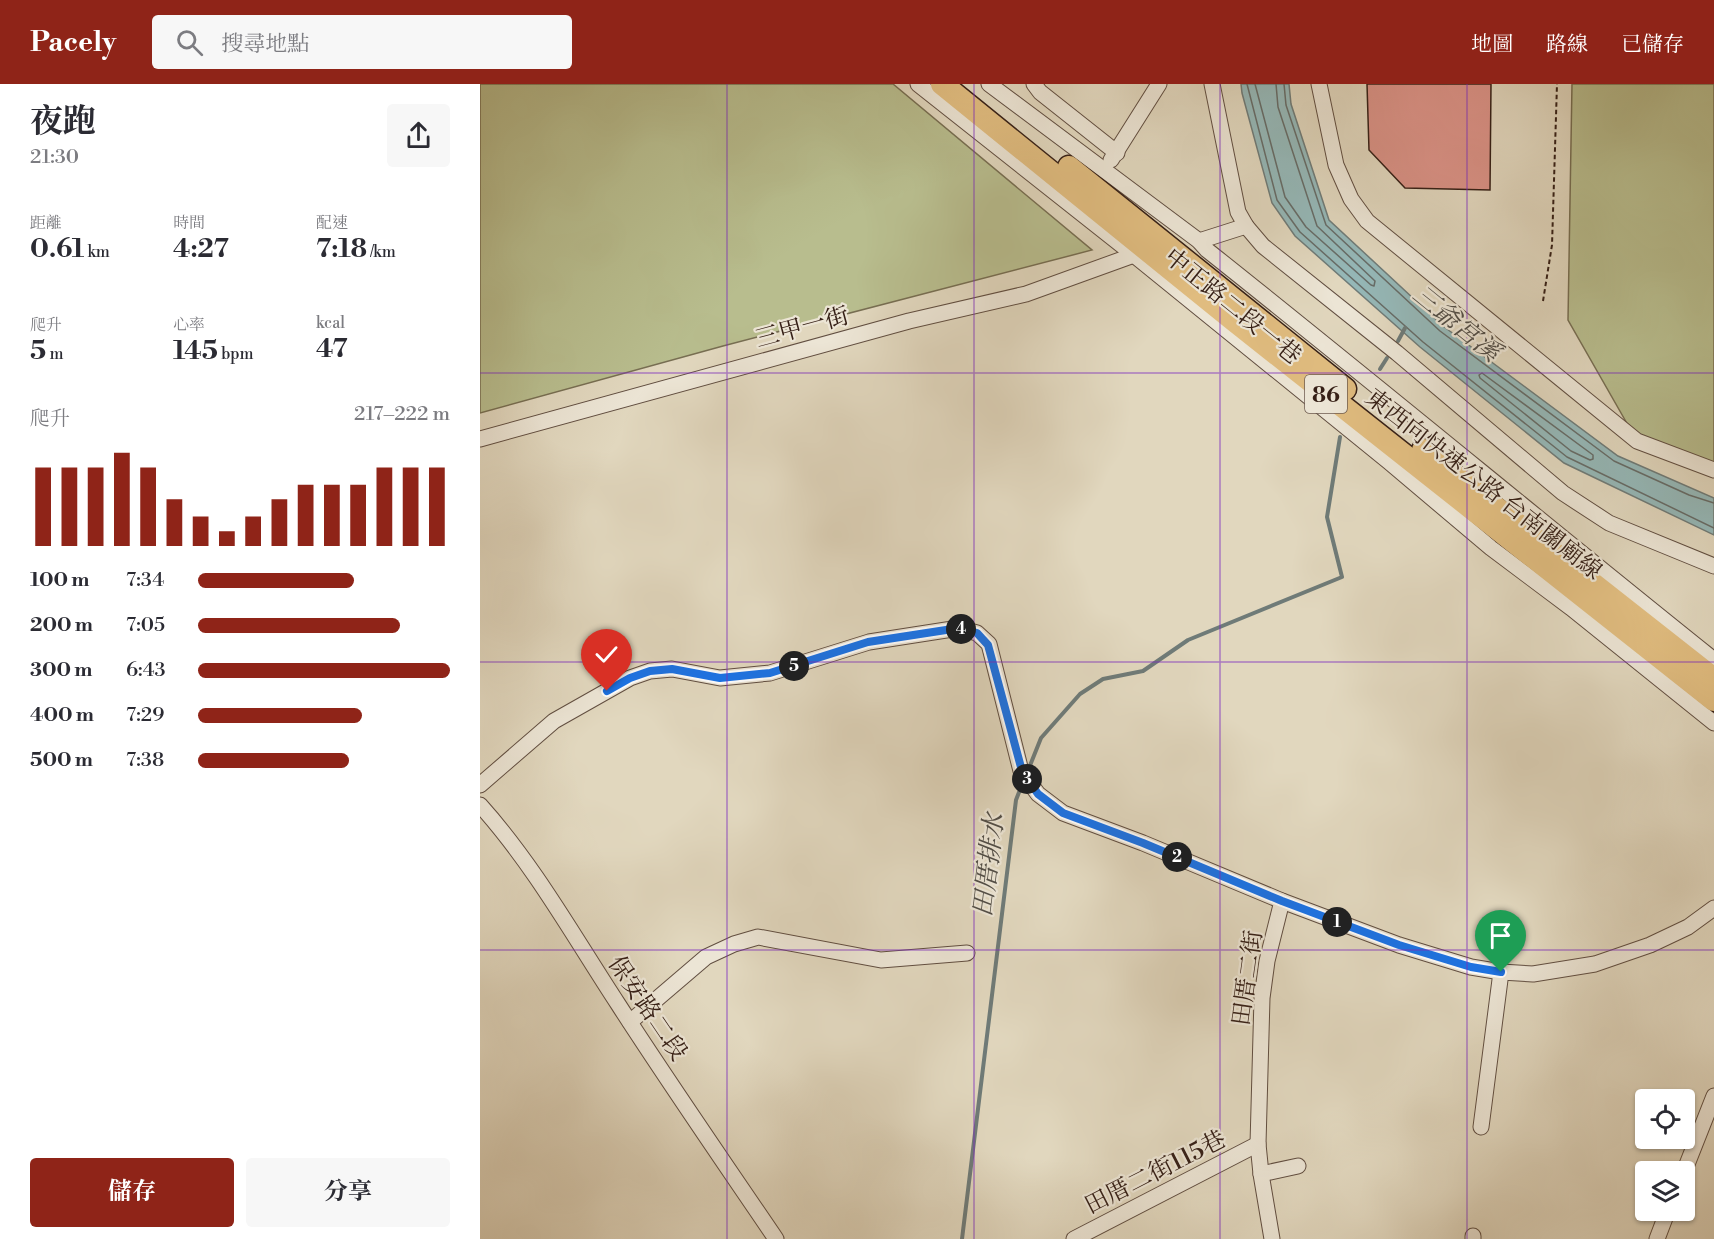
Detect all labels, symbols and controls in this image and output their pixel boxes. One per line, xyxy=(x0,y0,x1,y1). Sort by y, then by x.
search box xyxy=(152,15,572,69)
text: Pacely xyxy=(30,25,116,60)
icon: search xyxy=(173,26,206,59)
text: 搜尋地點 xyxy=(221,31,309,58)
text: 地圖 xyxy=(1471,32,1513,58)
text: 路線 xyxy=(1546,32,1588,58)
text: 已儲存 xyxy=(1621,32,1684,58)
text: 夜跑 xyxy=(30,102,96,143)
button: share xyxy=(387,104,450,167)
text: 21:30 xyxy=(30,145,79,170)
text: 距離 xyxy=(30,213,62,233)
text: 時間 xyxy=(173,213,205,233)
text: 配速 xyxy=(316,213,348,233)
text: 0.61 xyxy=(30,233,84,265)
text: 4:27 xyxy=(173,233,229,265)
text: 7:18 xyxy=(316,233,367,265)
text: km xyxy=(84,242,110,262)
text: /km xyxy=(367,242,396,262)
street label: 中正路二段一巷 xyxy=(1158,242,1307,371)
water label: 三爺宮溪 xyxy=(1406,279,1509,371)
street label: 三甲一街 xyxy=(752,301,853,355)
text: kcal xyxy=(316,313,345,333)
text: 爬升 xyxy=(30,315,62,335)
text: 心率 xyxy=(173,315,205,335)
text: 47 xyxy=(316,333,348,365)
text: 5 xyxy=(30,335,46,367)
text: 145 xyxy=(173,335,218,367)
text: m xyxy=(46,344,63,364)
text: bpm xyxy=(218,344,254,364)
road number: 86 xyxy=(1305,375,1347,413)
street label: 東西向快速公路 台南關廟線 xyxy=(1359,383,1608,587)
text: 217–222 m xyxy=(354,402,450,427)
text: 爬升 xyxy=(30,407,70,432)
text: 100 m xyxy=(30,568,89,593)
text: 7:34 xyxy=(126,568,164,593)
text: 200 m xyxy=(30,613,93,638)
text: 7:05 xyxy=(126,613,165,638)
pin: 4 xyxy=(946,614,976,644)
text: 4 xyxy=(956,619,966,639)
pin xyxy=(581,629,632,691)
icon: check xyxy=(590,638,623,671)
pin: 5 xyxy=(779,651,809,681)
text: 5 xyxy=(789,656,799,676)
text: 300 m xyxy=(30,658,93,683)
text: 6:43 xyxy=(126,658,166,683)
text: 400 m xyxy=(30,703,94,728)
text: 7:29 xyxy=(126,703,164,728)
text: 500 m xyxy=(30,748,93,773)
text: 7:38 xyxy=(126,748,164,773)
pin: 3 xyxy=(1012,764,1042,794)
text: 3 xyxy=(1022,769,1032,789)
water label: 田厝排水 xyxy=(967,809,1012,919)
pin: 2 xyxy=(1162,842,1192,872)
text: 2 xyxy=(1172,847,1182,867)
pin: 1 xyxy=(1322,907,1352,937)
pin xyxy=(1475,910,1526,972)
text: 1 xyxy=(1333,912,1341,932)
icon: arrive xyxy=(1484,919,1517,952)
street label: 田厝二街 xyxy=(1226,929,1270,1028)
street label: 保安路二段 xyxy=(601,950,693,1067)
map controls xyxy=(1635,1089,1695,1221)
button: locate xyxy=(1635,1089,1695,1149)
street label: 田厝二街115巷 xyxy=(1080,1124,1231,1221)
button: 儲存 xyxy=(30,1158,234,1227)
button: 分享 xyxy=(246,1158,450,1227)
button: layers xyxy=(1635,1161,1695,1221)

